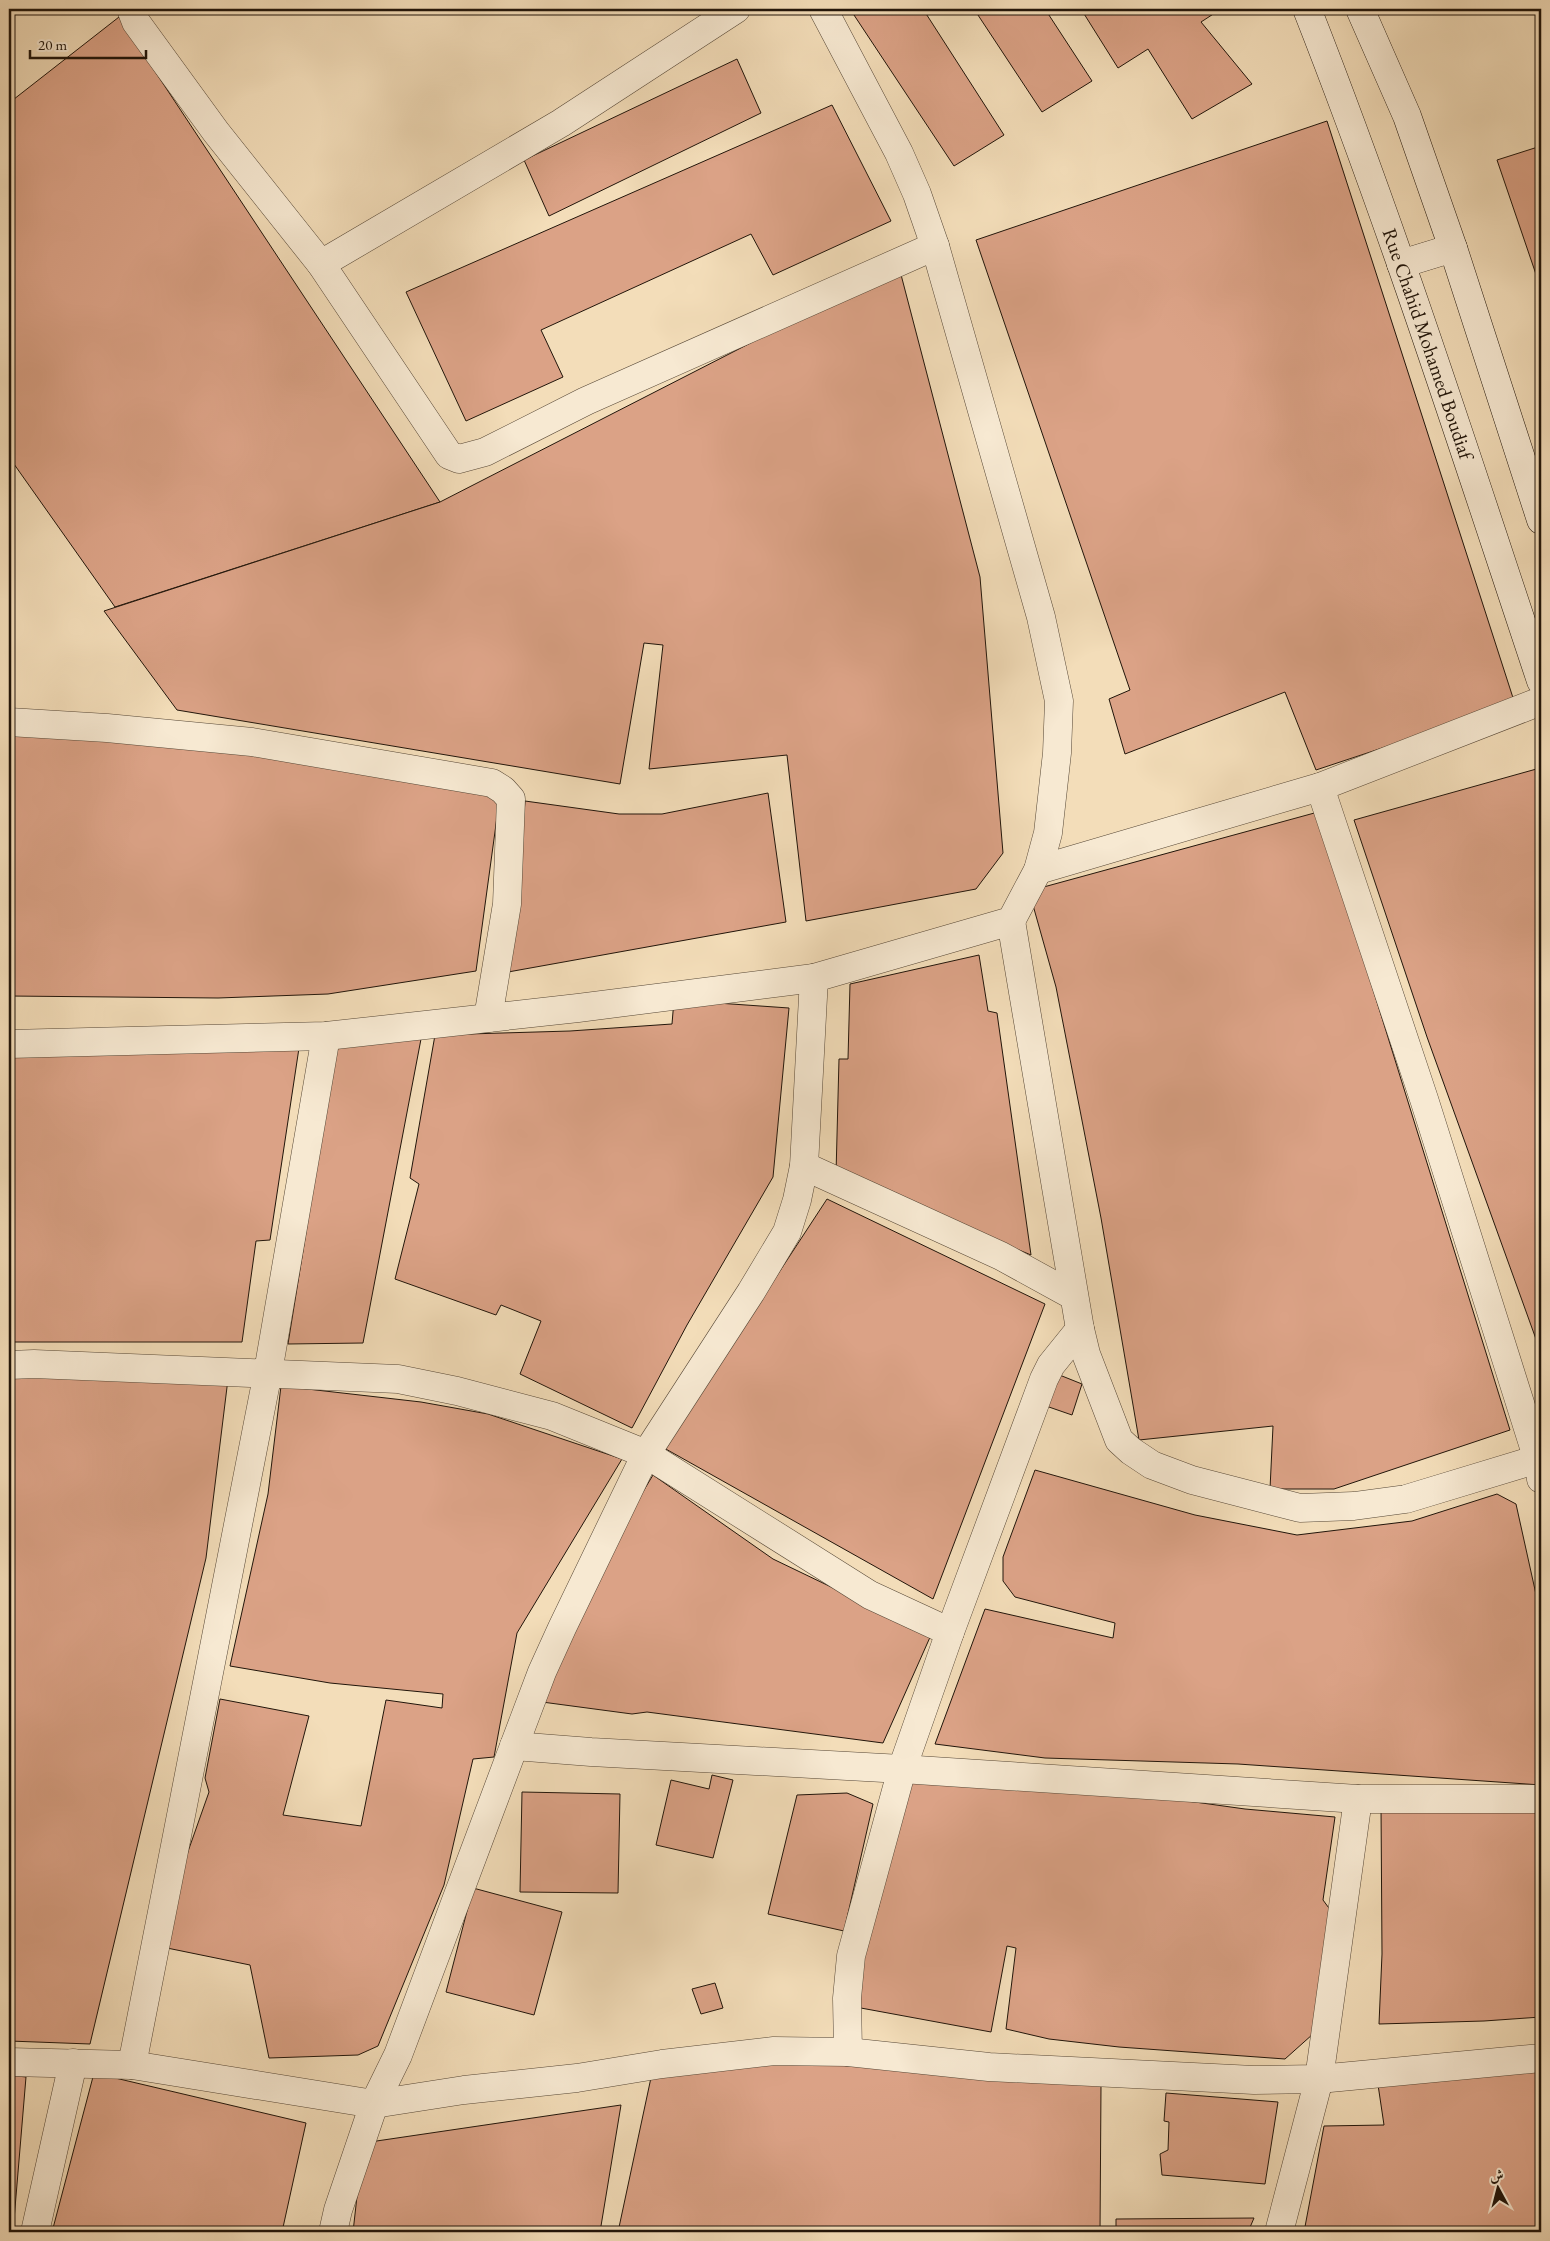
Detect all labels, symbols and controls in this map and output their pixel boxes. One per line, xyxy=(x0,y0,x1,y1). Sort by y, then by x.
scale bar xyxy=(30,28,146,60)
text: 20 m xyxy=(38,35,67,54)
street label: Rue Chahid Mohamed Boudiaf xyxy=(1376,225,1480,465)
north arrow xyxy=(1472,2164,1522,2214)
text: ش xyxy=(1488,2165,1505,2185)

